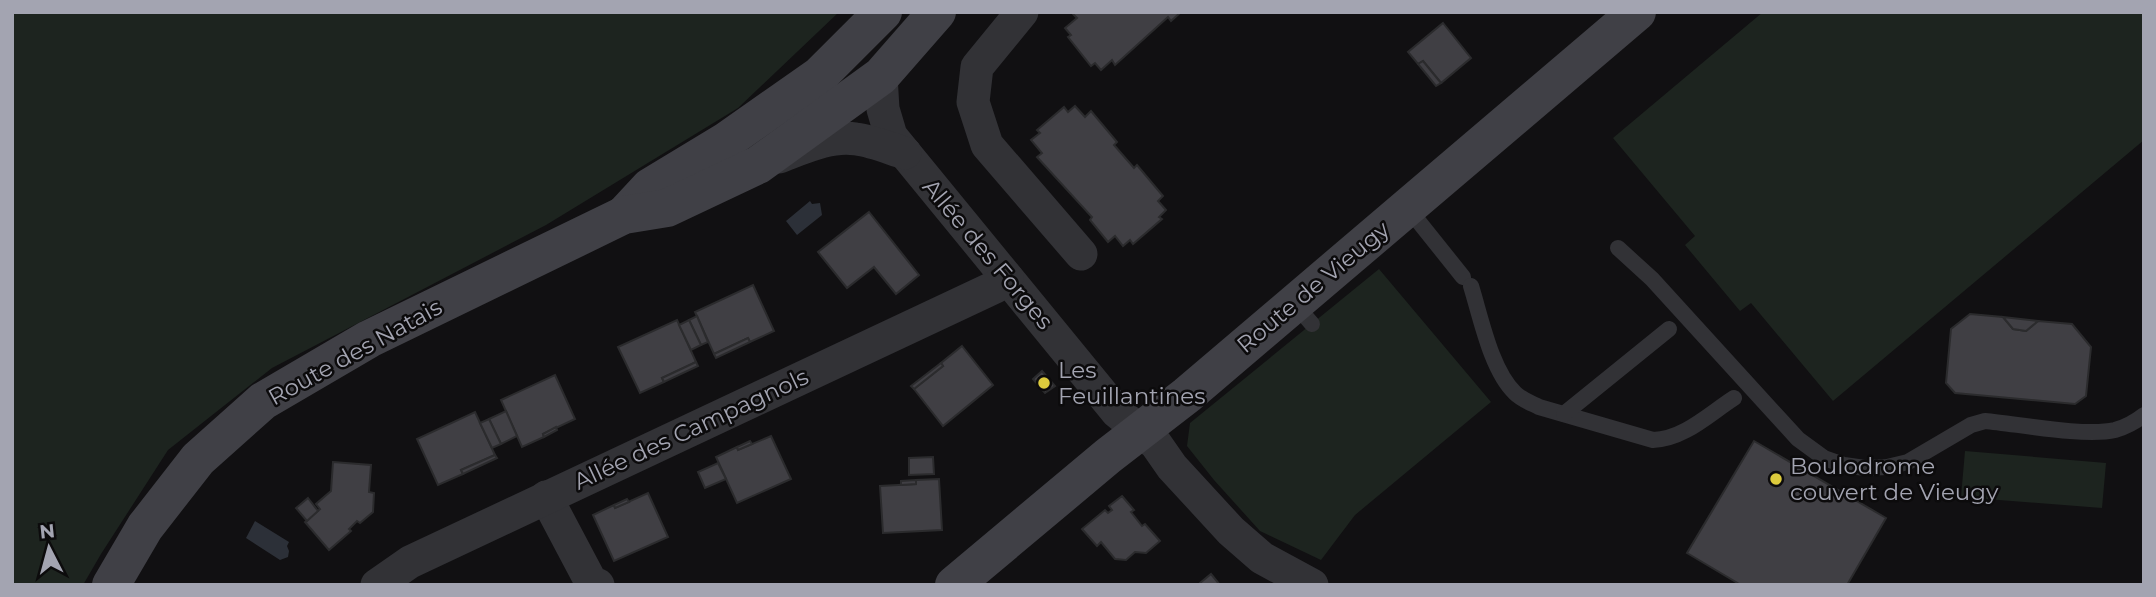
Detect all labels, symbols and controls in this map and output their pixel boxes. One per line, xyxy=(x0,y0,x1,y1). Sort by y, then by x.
street label: Allée des Forges xyxy=(917,173,1059,335)
street label: Route de Vieugy xyxy=(1231,215,1395,359)
street label: Route des Natais xyxy=(263,293,447,411)
place label: Les Feuillantines xyxy=(1058,356,1205,410)
street label: Allée des Campagnols xyxy=(569,362,813,496)
marker: Les Feuillantines xyxy=(1036,375,1052,391)
place label: Boulodrome couvert de Vieugy xyxy=(1790,452,1999,506)
marker: Boulodrome couvert de Vieugy xyxy=(1768,471,1784,487)
north arrow xyxy=(14,513,84,583)
text: N xyxy=(38,519,56,544)

